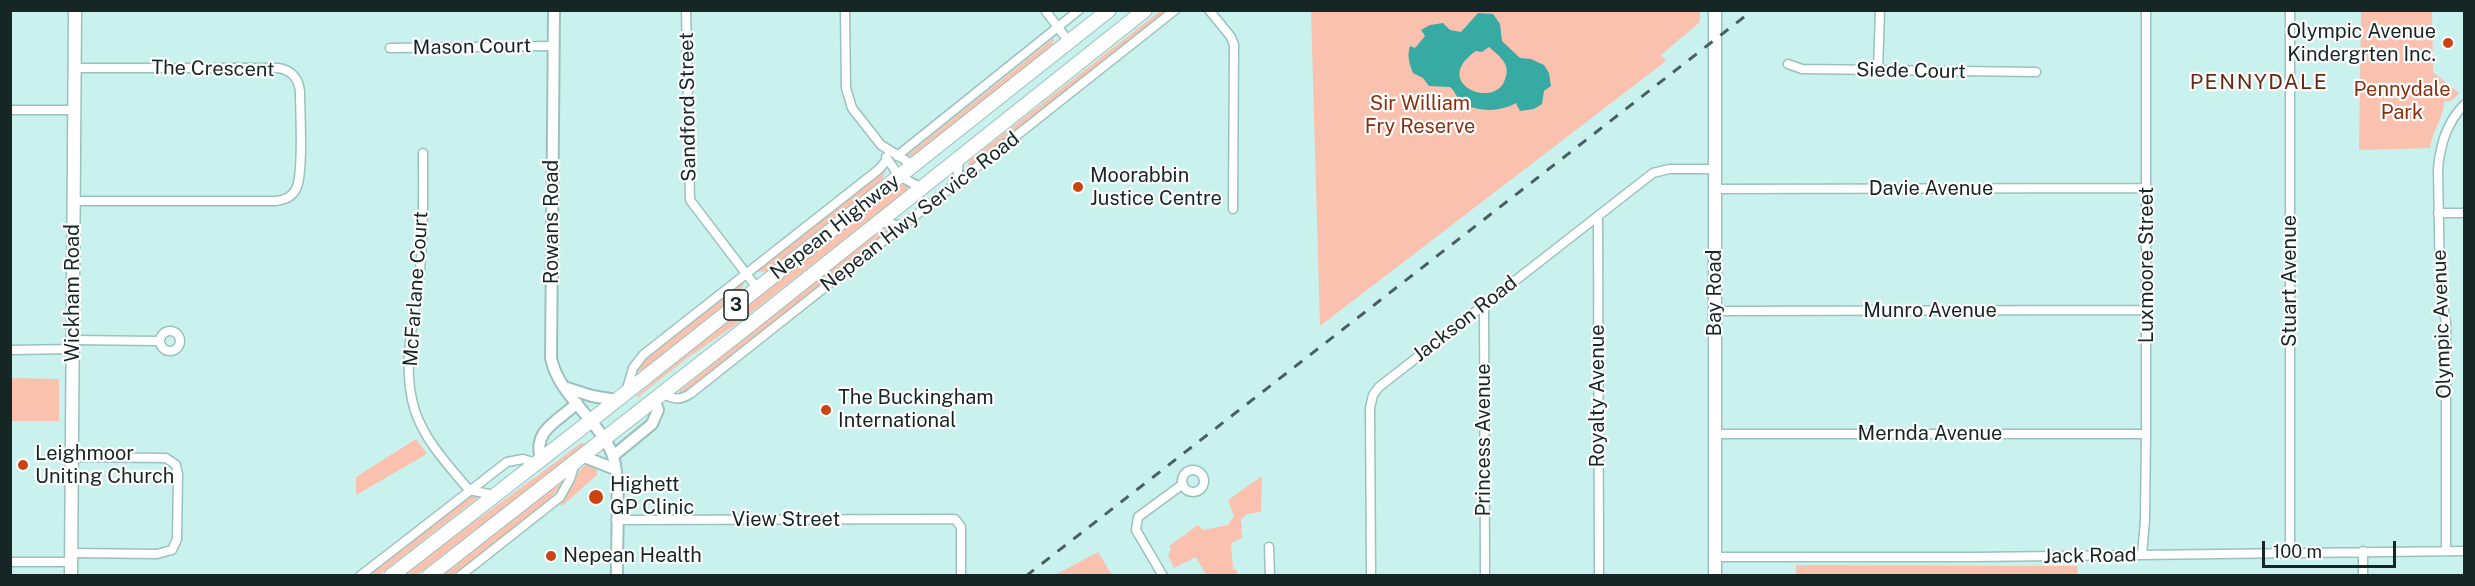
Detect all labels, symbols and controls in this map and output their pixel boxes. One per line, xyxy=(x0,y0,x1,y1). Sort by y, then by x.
place label: Olympic Avenue Kindergrten Inc. xyxy=(2287,20,2436,67)
street label: Sandford Street xyxy=(675,32,701,182)
street label: Mason Court xyxy=(413,34,531,60)
marker: Olympic Avenue Kindergrten Inc. xyxy=(2441,36,2455,50)
street label: The Crescent xyxy=(151,56,275,82)
street label: Siede Court xyxy=(1856,58,1966,84)
district label: PENNYDALE xyxy=(2190,70,2328,96)
park label: Pennydale Park xyxy=(2353,78,2451,125)
park label: Sir William Fry Reserve xyxy=(1365,92,1475,139)
street label: Nepean Hwy Service Road xyxy=(816,127,1024,297)
street label: Rowans Road xyxy=(540,160,564,284)
place label: Moorabbin Justice Centre xyxy=(1090,164,1222,211)
street label: Nepean Highway xyxy=(766,169,904,285)
street label: Davie Avenue xyxy=(1869,177,1993,201)
marker: Moorabbin Justice Centre xyxy=(1071,180,1085,194)
street label: Luxmoore Street xyxy=(2135,187,2159,343)
street label: McFarlane Court xyxy=(399,211,433,367)
street label: Stuart Avenue xyxy=(2278,215,2302,347)
street label: Wickham Road xyxy=(61,224,85,362)
street label: Bay Road xyxy=(1703,249,1727,337)
street label: Olympic Avenue xyxy=(2427,249,2457,399)
street label: Jackson Road xyxy=(1408,271,1522,367)
road number: 3 xyxy=(724,290,748,320)
street label: Munro Avenue xyxy=(1863,299,1997,323)
street label: Royalty Avenue xyxy=(1586,324,1610,468)
street label: Princess Avenue xyxy=(1472,364,1496,516)
place label: The Buckingham International xyxy=(838,386,994,433)
marker: The Buckingham International xyxy=(819,403,833,417)
street label: Mernda Avenue xyxy=(1858,422,2002,446)
place label: Leighmoor Uniting Church xyxy=(35,442,174,489)
marker: Leighmoor Uniting Church xyxy=(16,458,30,472)
place label: Highett GP Clinic xyxy=(610,473,694,520)
marker: Highett GP Clinic xyxy=(587,488,605,506)
street label: View Street xyxy=(732,508,840,532)
scale bar xyxy=(2265,529,2398,567)
text: 100 m xyxy=(2273,541,2322,562)
street label: Jack Road xyxy=(2043,543,2137,569)
place label: Nepean Health xyxy=(563,544,702,568)
marker: Nepean Health xyxy=(544,549,558,563)

